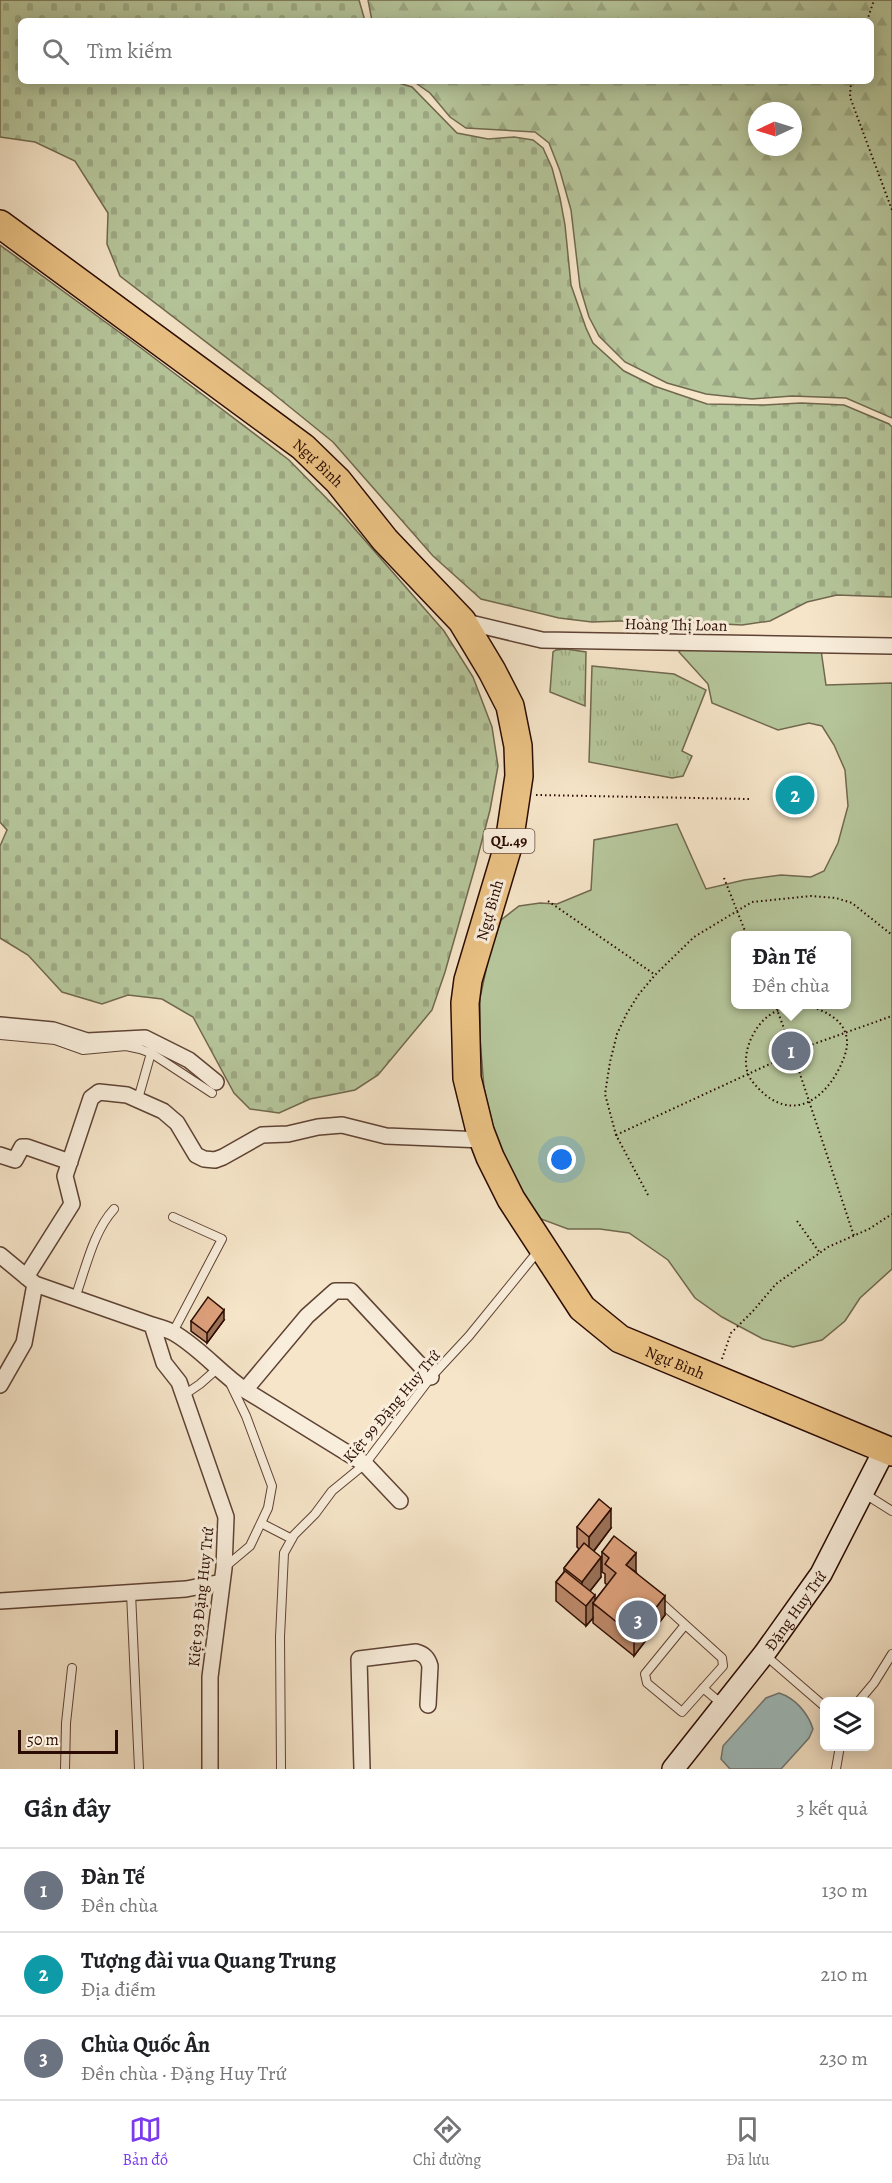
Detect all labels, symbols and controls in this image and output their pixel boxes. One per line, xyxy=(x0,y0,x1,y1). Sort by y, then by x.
search box xyxy=(18,18,874,84)
icon: search xyxy=(39,35,72,68)
text: Tìm kiếm xyxy=(87,36,173,66)
north arrow xyxy=(748,102,802,156)
street label: Ngự Bình xyxy=(288,433,348,493)
street label: Hoàng Thị Loan xyxy=(624,613,728,637)
pin: 2 xyxy=(776,772,814,818)
road number: QL.49 xyxy=(484,829,534,853)
street label: Ngự Bình xyxy=(471,877,509,943)
popup xyxy=(731,931,851,1009)
text: Đàn Tế xyxy=(752,942,816,972)
text: Đền chùa xyxy=(752,972,830,999)
pin: 1 xyxy=(772,1028,810,1074)
your location xyxy=(547,1145,576,1174)
street label: Ngự Bình xyxy=(642,1341,708,1385)
street label: Kiệt 99 Đặng Huy Trứ xyxy=(338,1345,446,1468)
street label: Kiệt 93 Đặng Huy Trứ xyxy=(183,1526,219,1668)
street label: Đặng Huy Trứ xyxy=(760,1567,832,1655)
pin: 3 xyxy=(618,1598,658,1642)
map controls xyxy=(820,1697,874,1751)
button: layers xyxy=(820,1697,874,1751)
scale bar xyxy=(18,1727,118,1754)
text: 50 m xyxy=(27,1729,59,1751)
text: Gần đây xyxy=(24,1791,110,1826)
text: 3 kết quả xyxy=(796,1795,868,1822)
text: Đàn Tế xyxy=(81,1862,145,1892)
text: 1 xyxy=(40,1877,47,1904)
text: 130 m xyxy=(822,1877,868,1904)
text: Đền chùa xyxy=(81,1892,158,1919)
text: Tượng đài vua Quang Trung xyxy=(81,1946,336,1976)
text: 2 xyxy=(39,1961,48,1988)
text: 210 m xyxy=(820,1961,868,1988)
text: Địa điểm xyxy=(81,1976,156,2003)
text: Chùa Quốc Ân xyxy=(81,2030,210,2060)
text: 3 xyxy=(39,2045,48,2072)
text: 230 m xyxy=(819,2045,868,2072)
text: Đền chùa · Đặng Huy Trứ xyxy=(81,2060,287,2087)
tab: Bản đồ xyxy=(122,2113,168,2171)
tab: Chỉ đường xyxy=(413,2113,481,2171)
tab: Đã lưu xyxy=(726,2113,770,2171)

